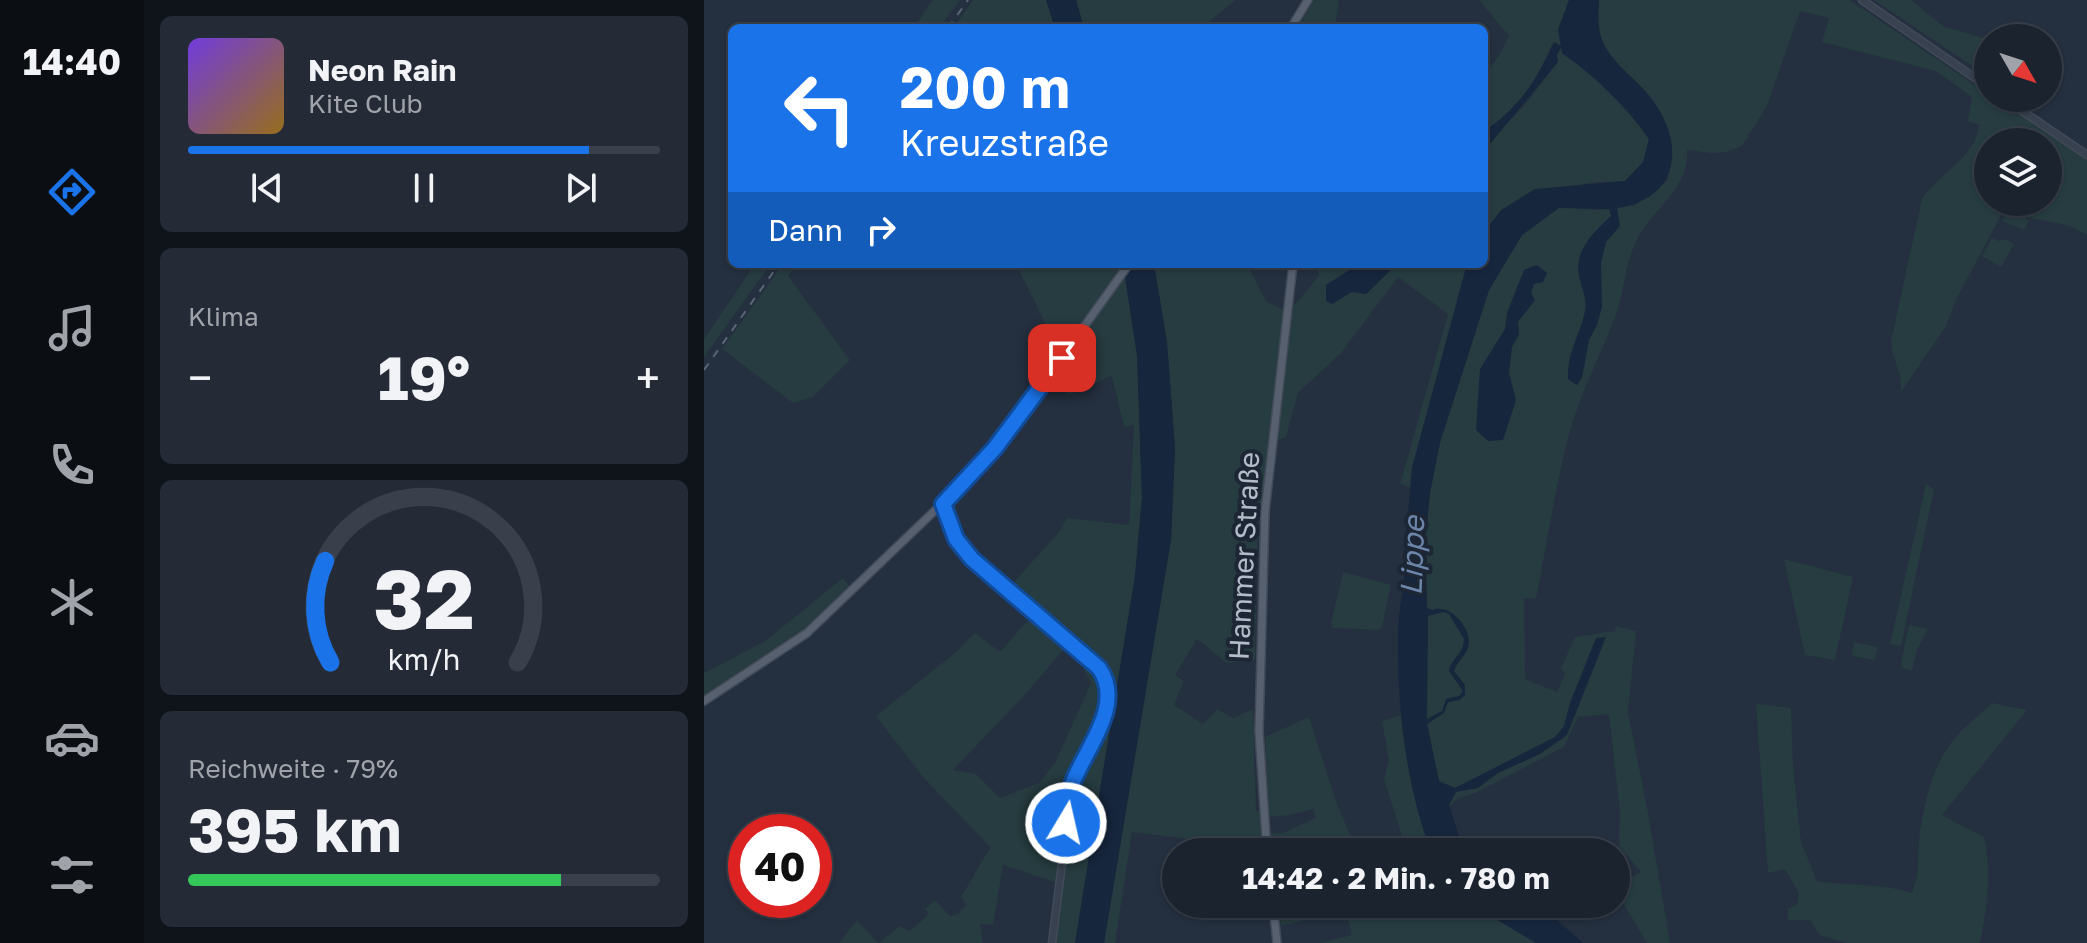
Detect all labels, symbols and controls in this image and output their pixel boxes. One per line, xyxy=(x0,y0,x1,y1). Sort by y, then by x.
north arrow xyxy=(1974,24,2062,112)
map controls xyxy=(1974,24,2062,216)
text: 14:40 xyxy=(23,40,121,83)
text: Neon Rain xyxy=(308,52,456,88)
text: 200 m xyxy=(900,53,1070,120)
icon: left xyxy=(768,56,872,160)
text: Kite Club xyxy=(308,88,423,119)
text: Kreuzstraße xyxy=(900,121,1109,164)
button: layers xyxy=(1974,128,2062,216)
icon: directions xyxy=(44,164,100,220)
icon: previous xyxy=(245,166,289,210)
icon: pause xyxy=(402,166,446,210)
icon: next xyxy=(559,166,603,210)
icon: right xyxy=(859,208,903,252)
text: Dann xyxy=(768,212,843,248)
icon: music xyxy=(44,300,100,356)
text: Klima xyxy=(188,301,259,332)
pin xyxy=(1028,324,1096,392)
icon: arrive xyxy=(1040,336,1084,380)
text: 19° xyxy=(378,341,470,413)
text: − xyxy=(188,351,212,404)
text: + xyxy=(636,351,660,404)
icon: phone xyxy=(44,437,100,493)
street label: Hammer Straße xyxy=(1222,451,1265,661)
water label: Lippe xyxy=(1393,513,1431,596)
text: 32 xyxy=(373,547,475,647)
icon: climate xyxy=(44,574,100,630)
text: km/h xyxy=(388,643,460,677)
icon: car xyxy=(44,710,100,766)
text: Reichweite · 79% xyxy=(188,753,398,784)
position arrow xyxy=(1024,781,1108,865)
text: 395 km xyxy=(188,793,402,865)
speed limit sign: 40 xyxy=(728,814,832,918)
icon: filters xyxy=(44,847,100,903)
text: 14:42 · 2 Min. · 780 m xyxy=(1242,860,1550,896)

